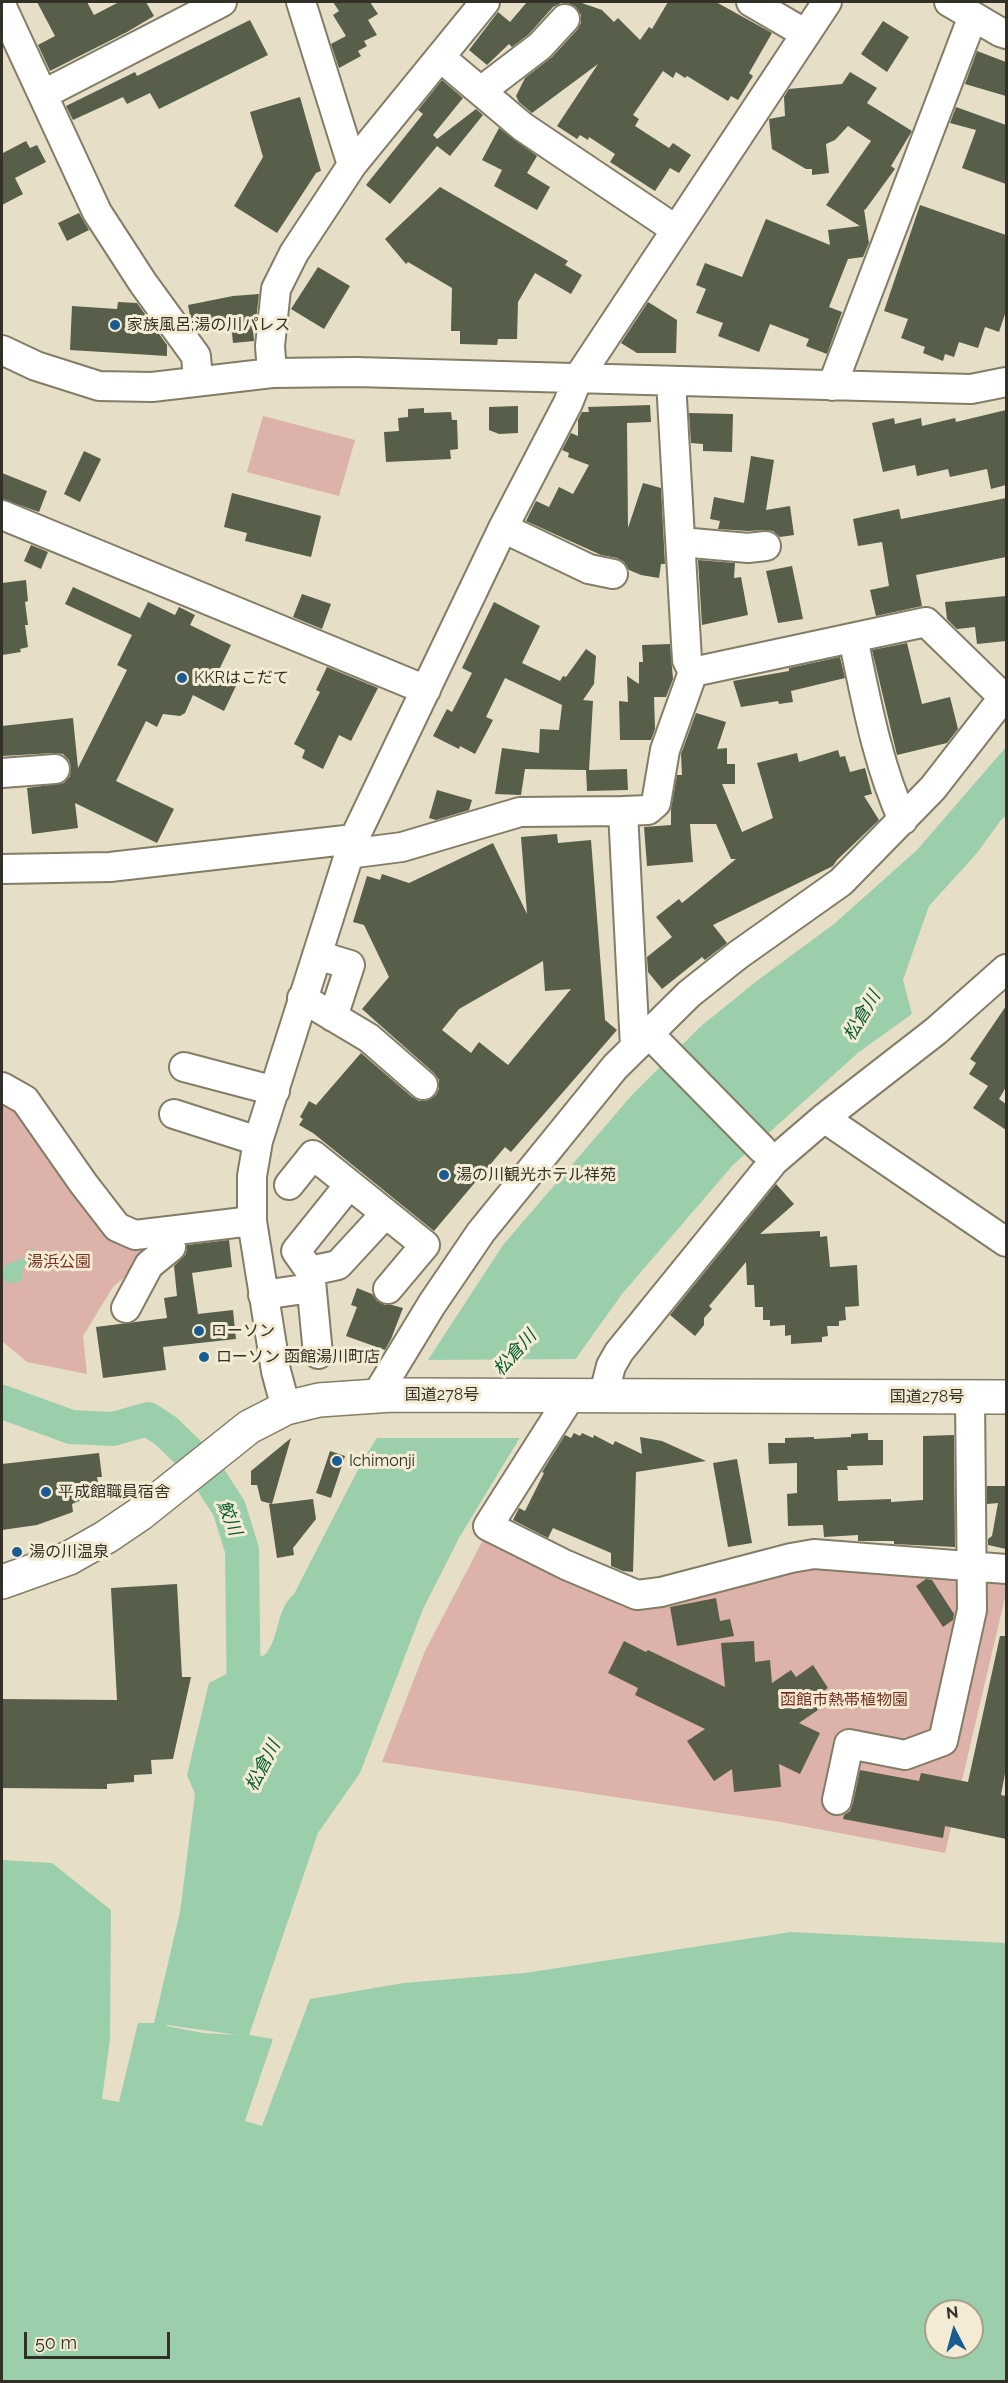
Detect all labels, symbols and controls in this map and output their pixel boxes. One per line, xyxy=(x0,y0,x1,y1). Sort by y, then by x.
place label: 家族風呂;湯の川パレス xyxy=(127,315,290,335)
marker: 家族風呂;湯の川パレス xyxy=(108,318,122,332)
place label: KKRはこだて xyxy=(194,668,289,688)
marker: KKRはこだて xyxy=(175,671,189,685)
water label: 松倉川 xyxy=(839,987,885,1045)
place label: 湯の川観光ホテル祥苑 xyxy=(456,1165,616,1185)
marker: 湯の川観光ホテル祥苑 xyxy=(437,1168,451,1182)
park label: 湯浜公園 xyxy=(27,1252,91,1272)
place label: ローソン xyxy=(211,1321,275,1341)
marker: ローソン xyxy=(192,1324,206,1338)
water label: 松倉川 xyxy=(489,1326,541,1380)
place label: ローソン 函館湯川町店 xyxy=(216,1347,380,1367)
marker: ローソン 函館湯川町店 xyxy=(197,1350,211,1364)
street label: 国道278号 xyxy=(405,1385,479,1405)
street label: 国道278号 xyxy=(890,1387,964,1407)
place label: Ichimonji xyxy=(349,1451,415,1471)
marker: Ichimonji xyxy=(330,1454,344,1468)
place label: 平成館職員宿舎 xyxy=(58,1482,170,1502)
marker: 平成館職員宿舎 xyxy=(39,1485,53,1499)
water label: 鮫川 xyxy=(212,1497,246,1539)
place label: 湯の川温泉 xyxy=(29,1542,109,1562)
marker: 湯の川温泉 xyxy=(10,1545,24,1559)
park label: 函館市熱帯植物園 xyxy=(780,1690,908,1710)
water label: 松倉川 xyxy=(241,1737,285,1795)
north arrow xyxy=(924,2299,984,2359)
text: N xyxy=(945,2303,959,2323)
scale bar xyxy=(27,2320,172,2358)
text: 50 m xyxy=(35,2332,77,2353)

